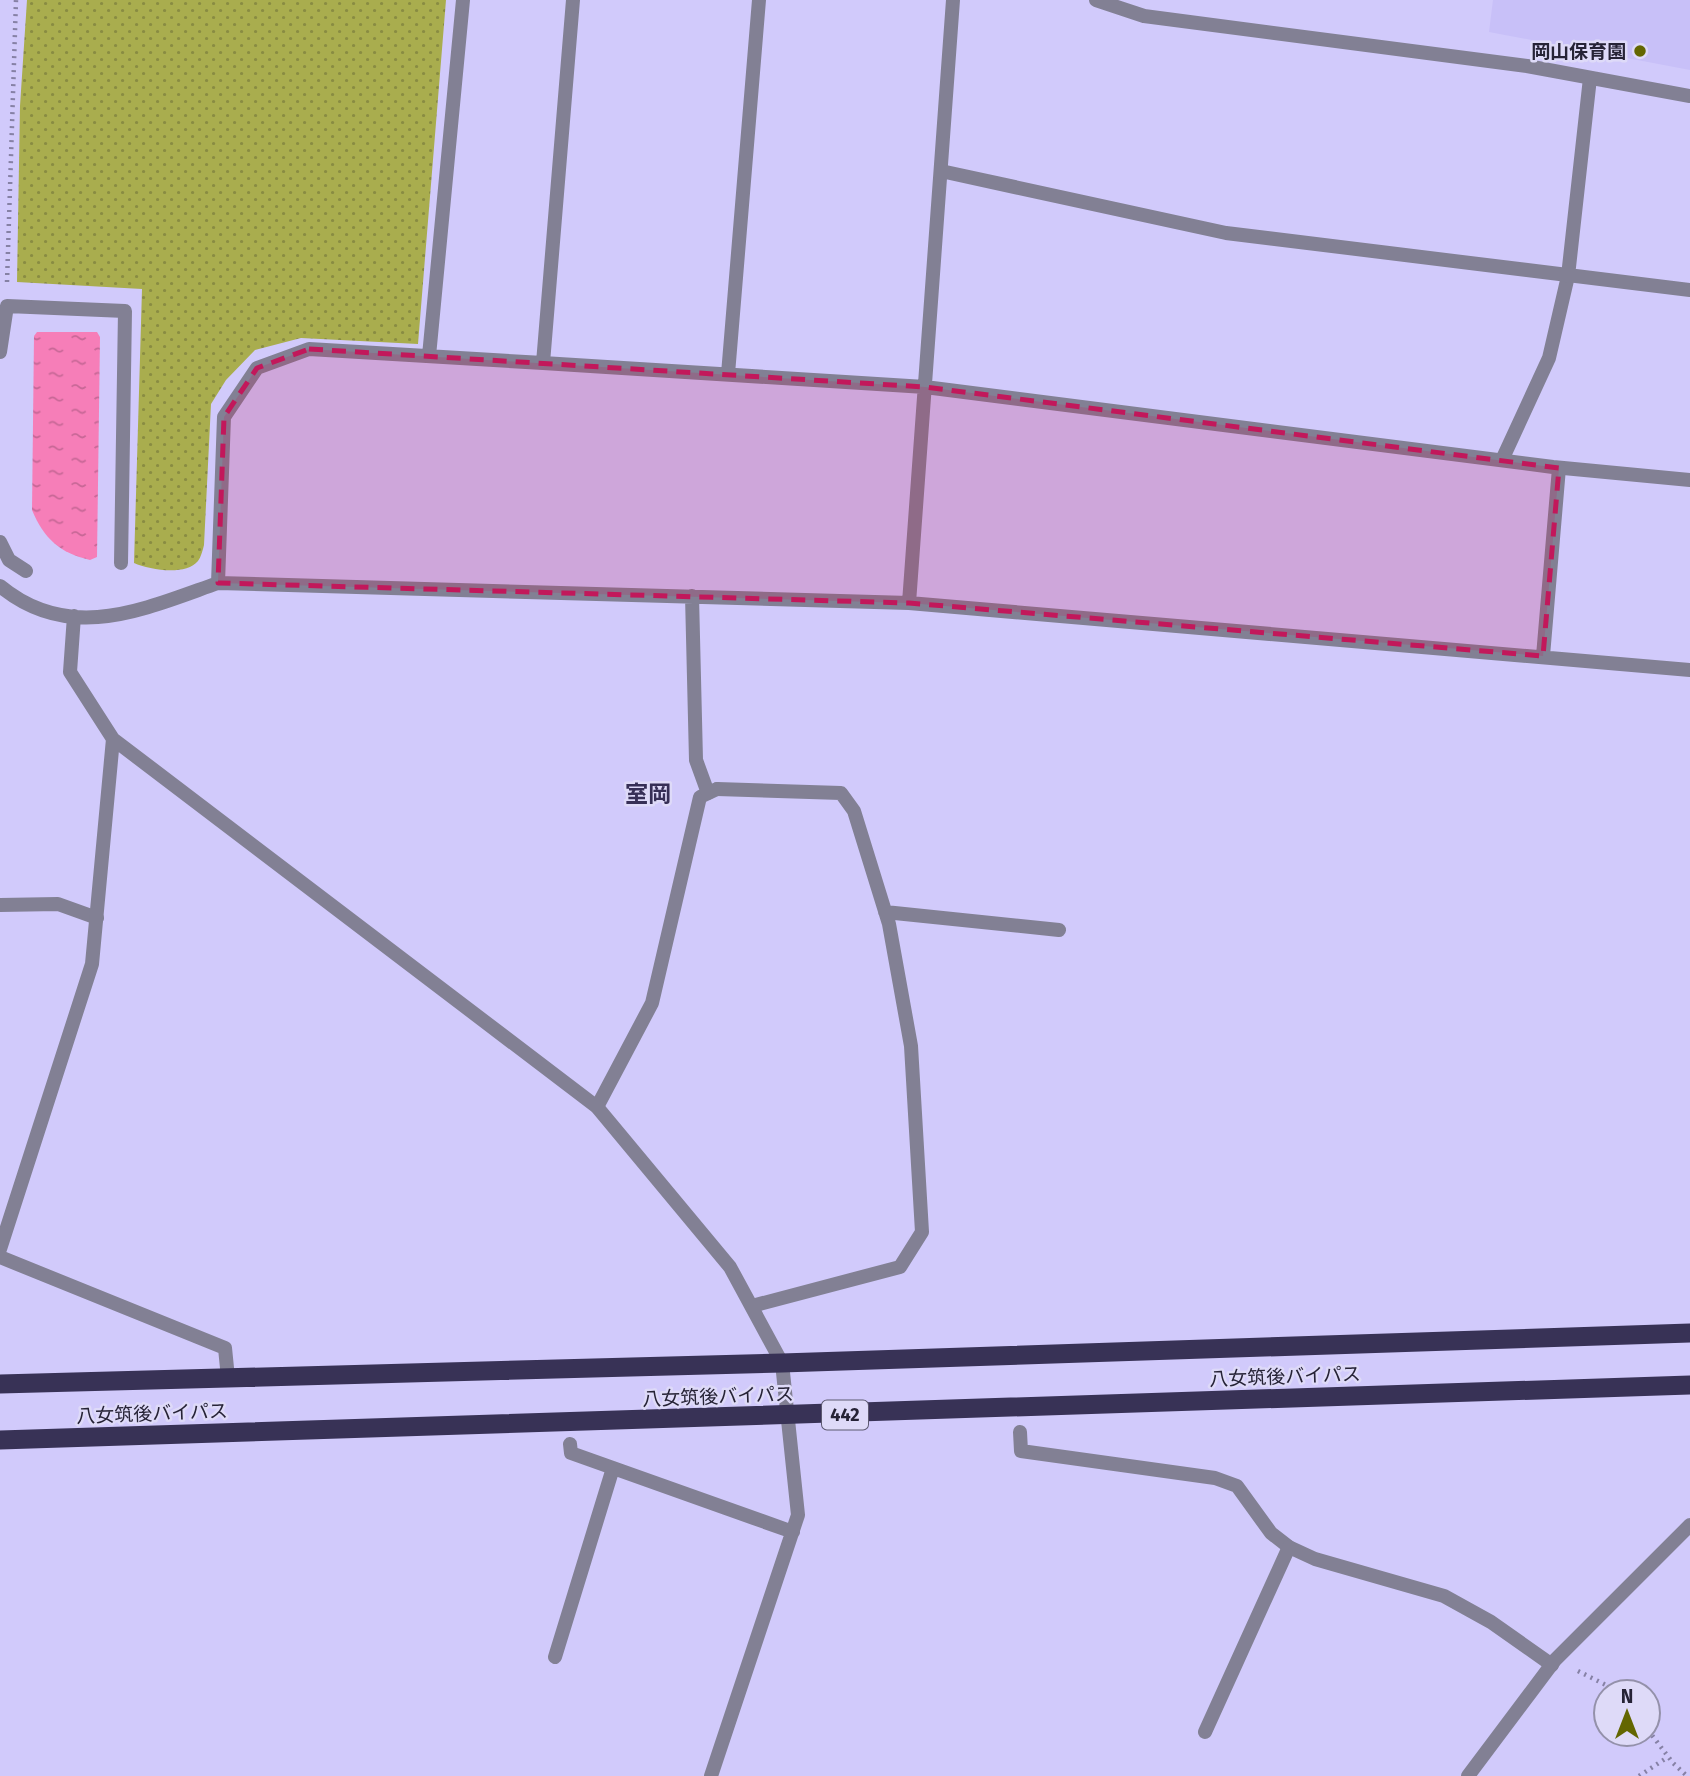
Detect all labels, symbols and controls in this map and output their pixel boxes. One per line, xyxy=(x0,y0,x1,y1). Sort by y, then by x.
place label: 岡山保育園 xyxy=(1531,40,1626,63)
marker: 岡山保育園 xyxy=(1632,43,1648,59)
district label: 室岡 xyxy=(625,780,671,808)
street label: 八女筑後バイパス xyxy=(1209,1362,1361,1391)
street label: 八女筑後バイパス xyxy=(642,1382,794,1411)
street label: 八女筑後バイパス xyxy=(76,1399,228,1428)
road number: 442 xyxy=(822,1400,868,1430)
north arrow xyxy=(1592,1678,1662,1748)
text: N xyxy=(1621,1685,1633,1708)

